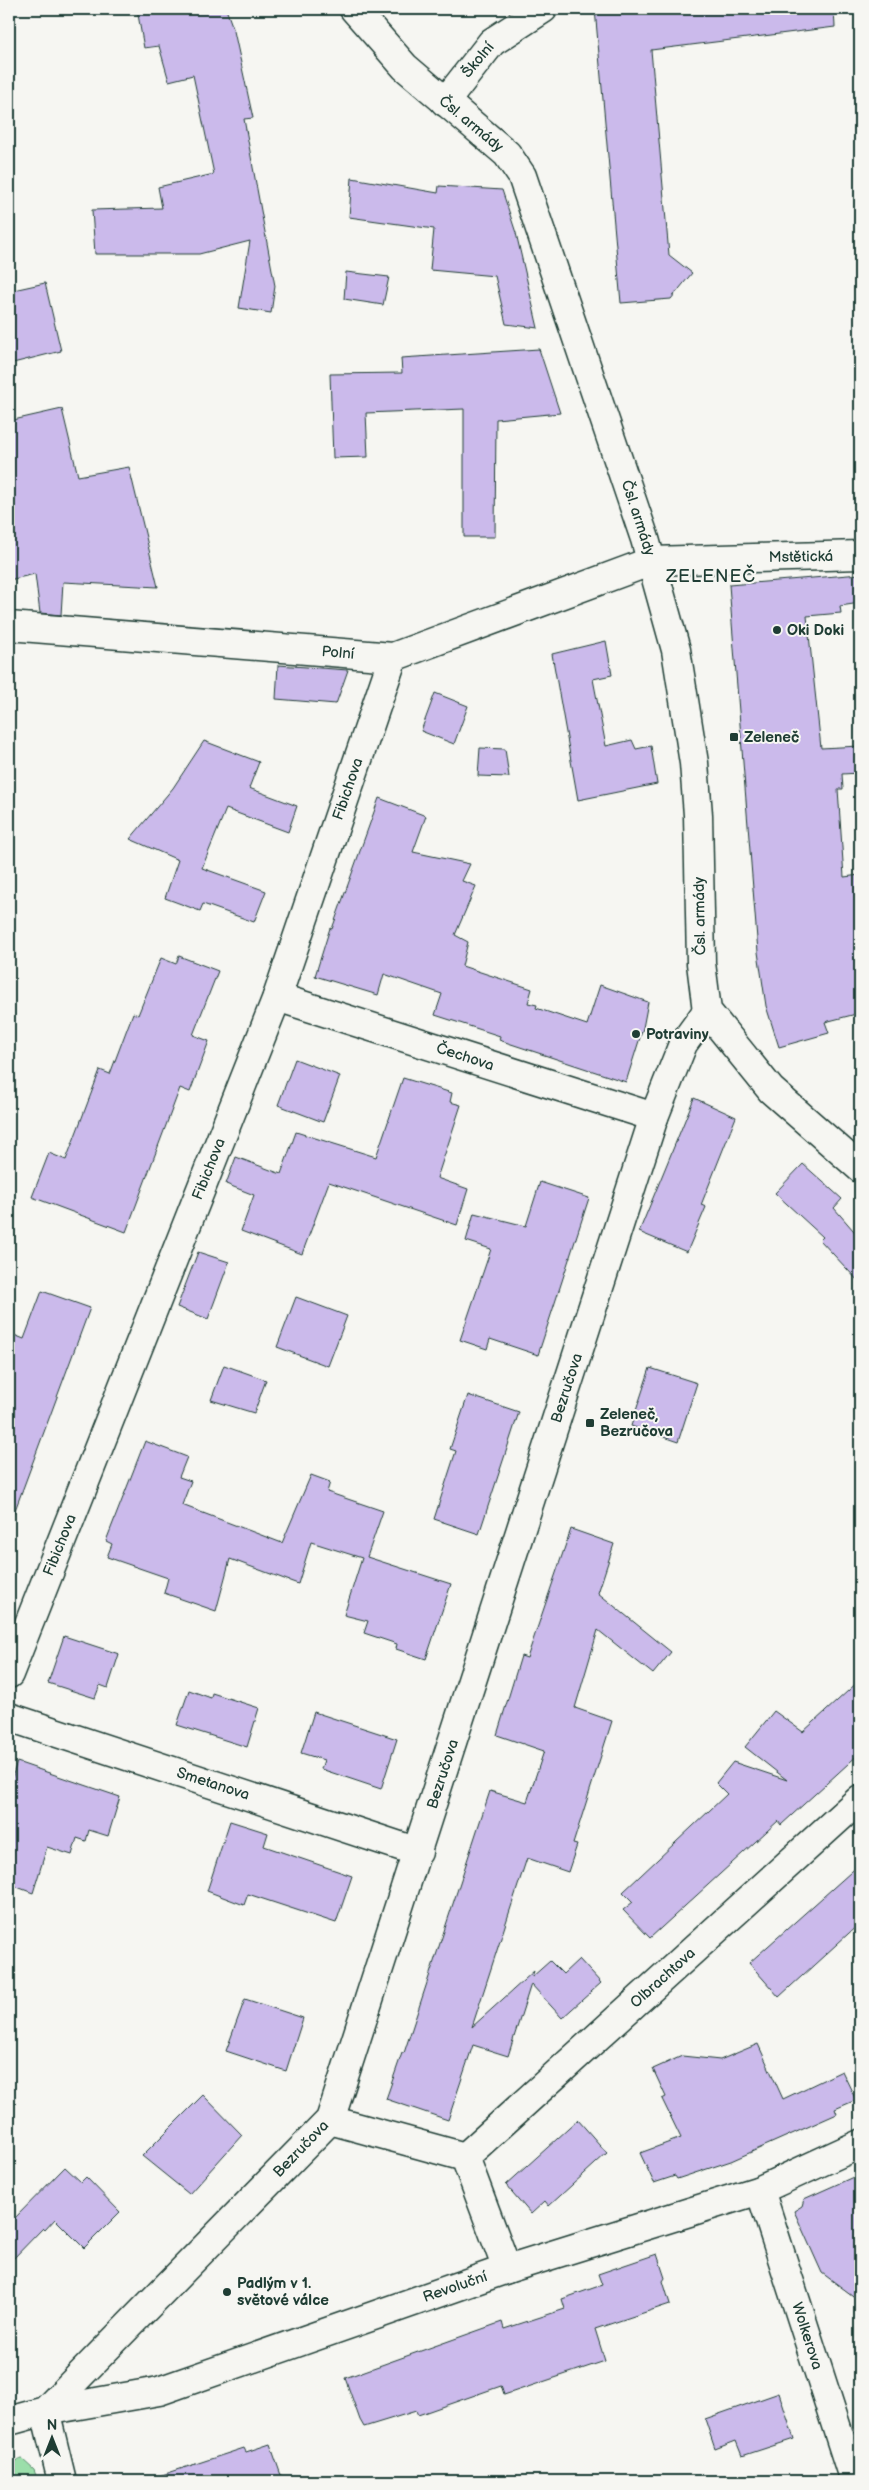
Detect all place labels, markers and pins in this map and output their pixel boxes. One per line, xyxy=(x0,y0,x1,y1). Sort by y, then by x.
place label: Oki Doki xyxy=(787,621,844,640)
marker: Oki Doki xyxy=(771,624,783,636)
place label: Zeleneč xyxy=(744,728,800,747)
marker: Zeleneč xyxy=(728,731,740,743)
place label: Potraviny xyxy=(646,1025,709,1044)
marker: Potraviny xyxy=(630,1028,642,1040)
place label: Zeleneč, Bezručova xyxy=(600,1405,673,1441)
marker: Zeleneč, Bezručova xyxy=(584,1417,596,1429)
place label: Padlým v 1. světové válce xyxy=(237,2274,329,2310)
marker: Padlým v 1. světové válce xyxy=(221,2286,233,2298)

